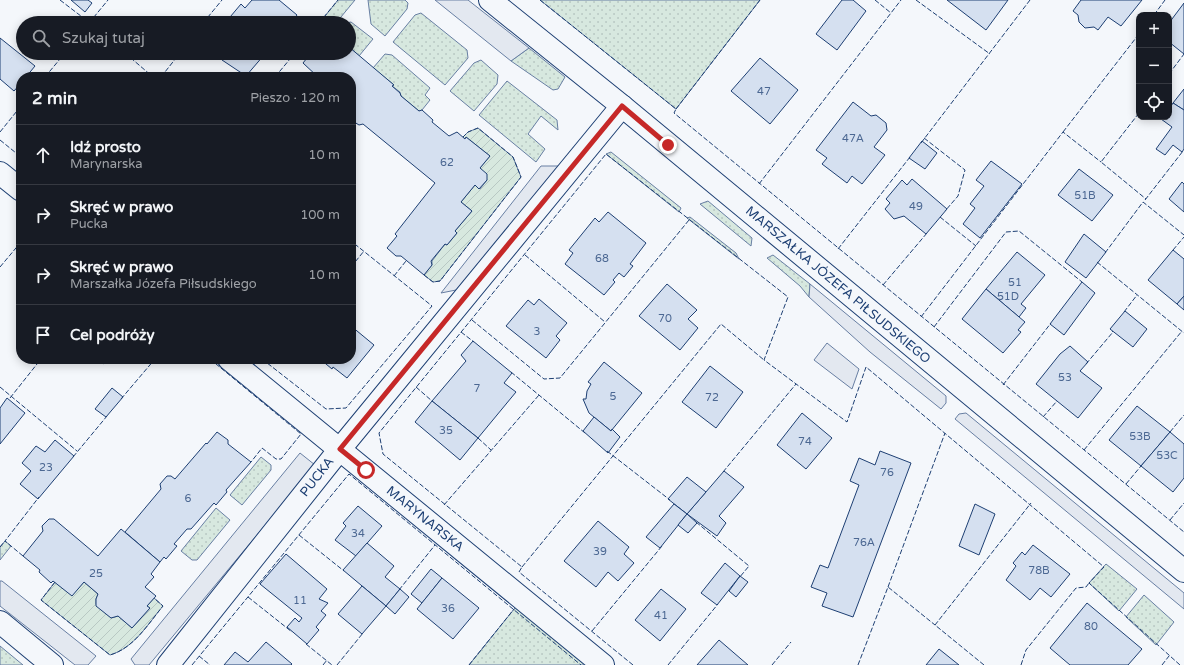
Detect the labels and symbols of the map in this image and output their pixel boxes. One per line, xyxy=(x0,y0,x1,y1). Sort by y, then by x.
house number: 47 xyxy=(757,85,771,98)
house number: 47A xyxy=(842,132,864,145)
route end xyxy=(659,136,677,154)
house number: 62 xyxy=(440,156,454,169)
house number: 51B xyxy=(1074,189,1096,202)
house number: 49 xyxy=(909,200,923,213)
street label: MARSZAŁKA JÓZEFA PIŁSUDSKIEGO xyxy=(742,203,934,367)
house number: 68 xyxy=(595,252,609,265)
house number: 51 xyxy=(1008,276,1022,289)
house number: 51D xyxy=(997,290,1019,303)
house number: 70 xyxy=(658,312,672,325)
house number: 3 xyxy=(534,325,541,338)
house number: 53 xyxy=(1058,371,1072,384)
house number: 7 xyxy=(474,382,481,395)
house number: 5 xyxy=(610,390,617,403)
house number: 72 xyxy=(705,391,719,404)
house number: 35 xyxy=(439,424,453,437)
house number: 53B xyxy=(1129,430,1151,443)
house number: 74 xyxy=(798,435,812,448)
house number: 53C xyxy=(1156,449,1178,462)
street label: PUCKA xyxy=(297,454,338,500)
house number: 23 xyxy=(39,461,53,474)
route start xyxy=(357,461,375,479)
house number: 76 xyxy=(880,466,894,479)
street label: MARYNARSKA xyxy=(383,483,467,555)
house number: 6 xyxy=(185,492,192,505)
house number: 34 xyxy=(351,527,365,540)
house number: 76A xyxy=(853,536,875,549)
house number: 39 xyxy=(593,545,607,558)
house number: 78B xyxy=(1028,564,1050,577)
house number: 25 xyxy=(89,567,103,580)
house number: 11 xyxy=(293,594,307,607)
house number: 36 xyxy=(441,602,455,615)
house number: 41 xyxy=(654,609,668,622)
house number: 80 xyxy=(1084,620,1098,633)

